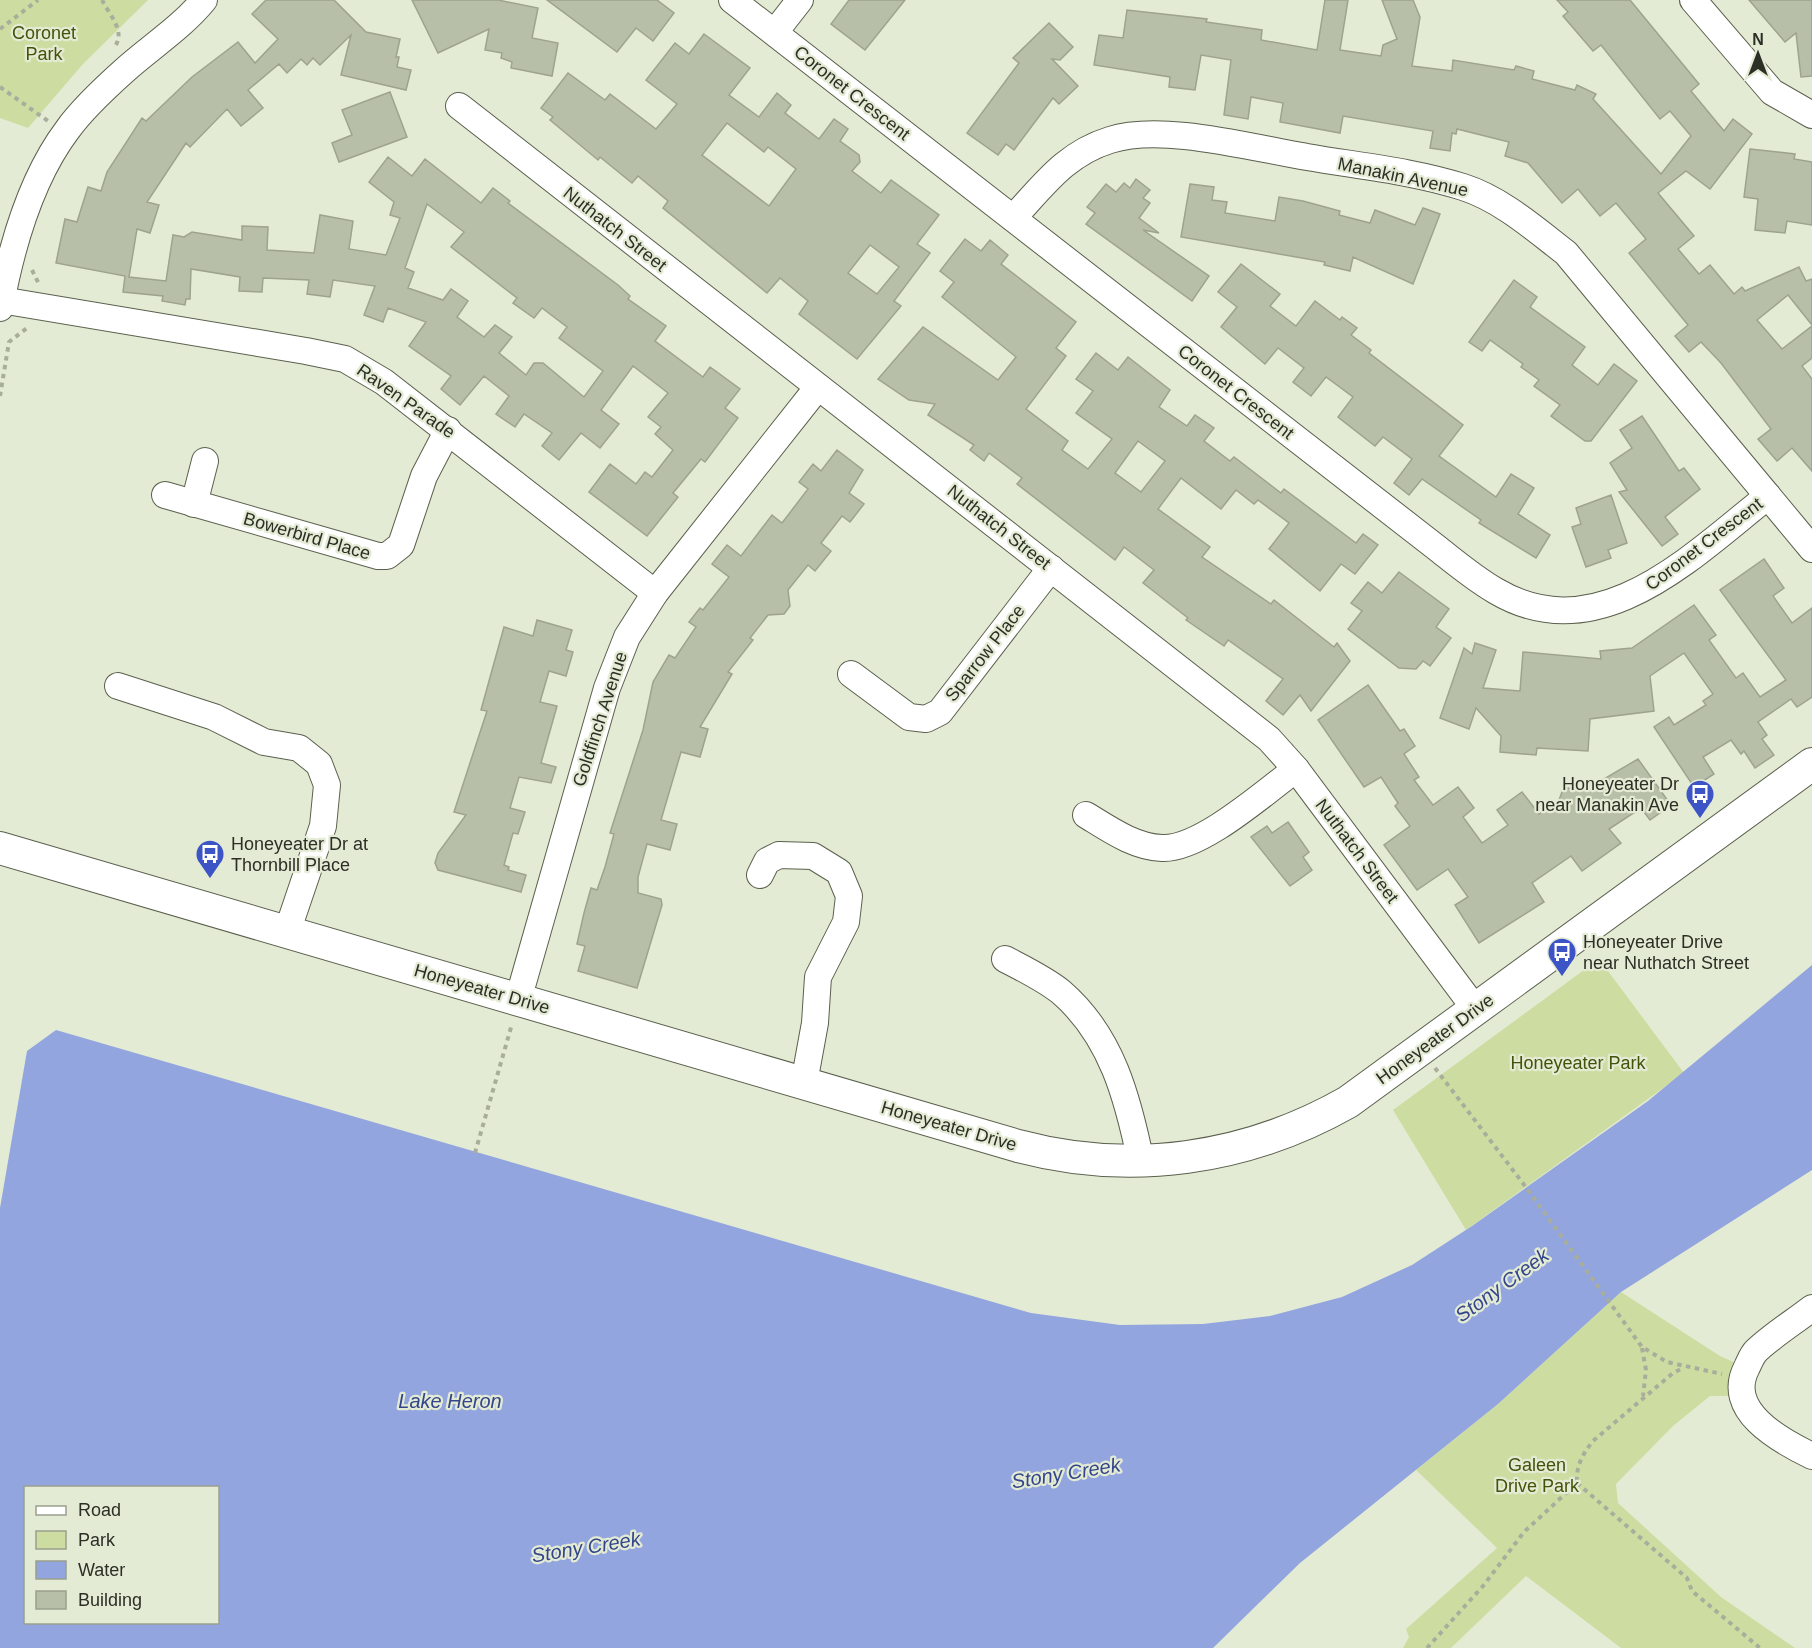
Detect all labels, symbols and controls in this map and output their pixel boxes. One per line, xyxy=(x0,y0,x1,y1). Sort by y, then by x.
park label: Coronet Park xyxy=(12,23,76,64)
north arrow xyxy=(1728,24,1788,84)
text: N xyxy=(1752,31,1764,48)
street label: Coronet Crescent xyxy=(790,42,914,144)
street label: Manakin Avenue xyxy=(1336,153,1470,201)
street label: Nuthatch Street xyxy=(560,183,670,275)
street label: Coronet Crescent xyxy=(1174,341,1298,443)
street label: Raven Parade xyxy=(353,360,459,442)
street label: Nuthatch Street xyxy=(944,481,1054,573)
street label: Coronet Crescent xyxy=(1642,494,1766,594)
street label: Bowerbird Place xyxy=(241,508,373,564)
street label: Sparrow Place xyxy=(941,601,1029,705)
street label: Goldfinch Avenue xyxy=(569,649,631,789)
place label: Honeyeater Dr near Manakin Ave xyxy=(1535,774,1679,815)
bus stop icon: Honeyeater Dr near Manakin Ave xyxy=(1684,778,1716,820)
street label: Nuthatch Street xyxy=(1311,795,1403,907)
place label: Honeyeater Dr at Thornbill Place xyxy=(231,834,368,875)
bus stop icon: Honeyeater Dr at Thornbill Place xyxy=(194,838,226,880)
place label: Honeyeater Drive near Nuthatch Street xyxy=(1583,932,1749,973)
bus stop icon: Honeyeater Drive near Nuthatch Street xyxy=(1546,936,1578,978)
street label: Honeyeater Drive xyxy=(412,960,552,1018)
street label: Honeyeater Drive xyxy=(1372,990,1498,1088)
park label: Honeyeater Park xyxy=(1510,1053,1647,1073)
street label: Honeyeater Drive xyxy=(879,1097,1019,1155)
water label: Stony Creek xyxy=(1451,1243,1554,1326)
water label: Lake Heron xyxy=(398,1390,502,1412)
water label: Stony Creek xyxy=(1010,1453,1123,1492)
park label: Galeen Drive Park xyxy=(1495,1455,1580,1496)
legend xyxy=(24,1486,219,1624)
text: Road xyxy=(78,1500,121,1520)
water label: Stony Creek xyxy=(530,1527,643,1566)
text: Park xyxy=(78,1530,116,1550)
text: Water xyxy=(78,1560,125,1580)
text: Building xyxy=(78,1590,142,1610)

